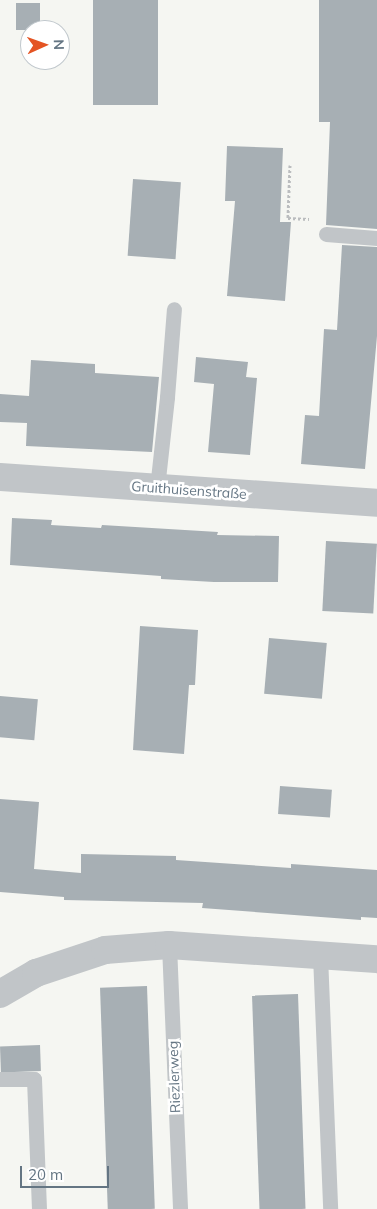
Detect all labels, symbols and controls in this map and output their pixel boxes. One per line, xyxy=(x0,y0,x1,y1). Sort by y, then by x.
north arrow xyxy=(20,20,70,70)
text: N xyxy=(50,39,68,50)
street label: Gruithuisenstraße xyxy=(131,478,247,502)
street label: Riezlerweg xyxy=(164,1041,184,1113)
scale bar xyxy=(22,1156,111,1188)
text: 20 m xyxy=(28,1165,63,1184)

